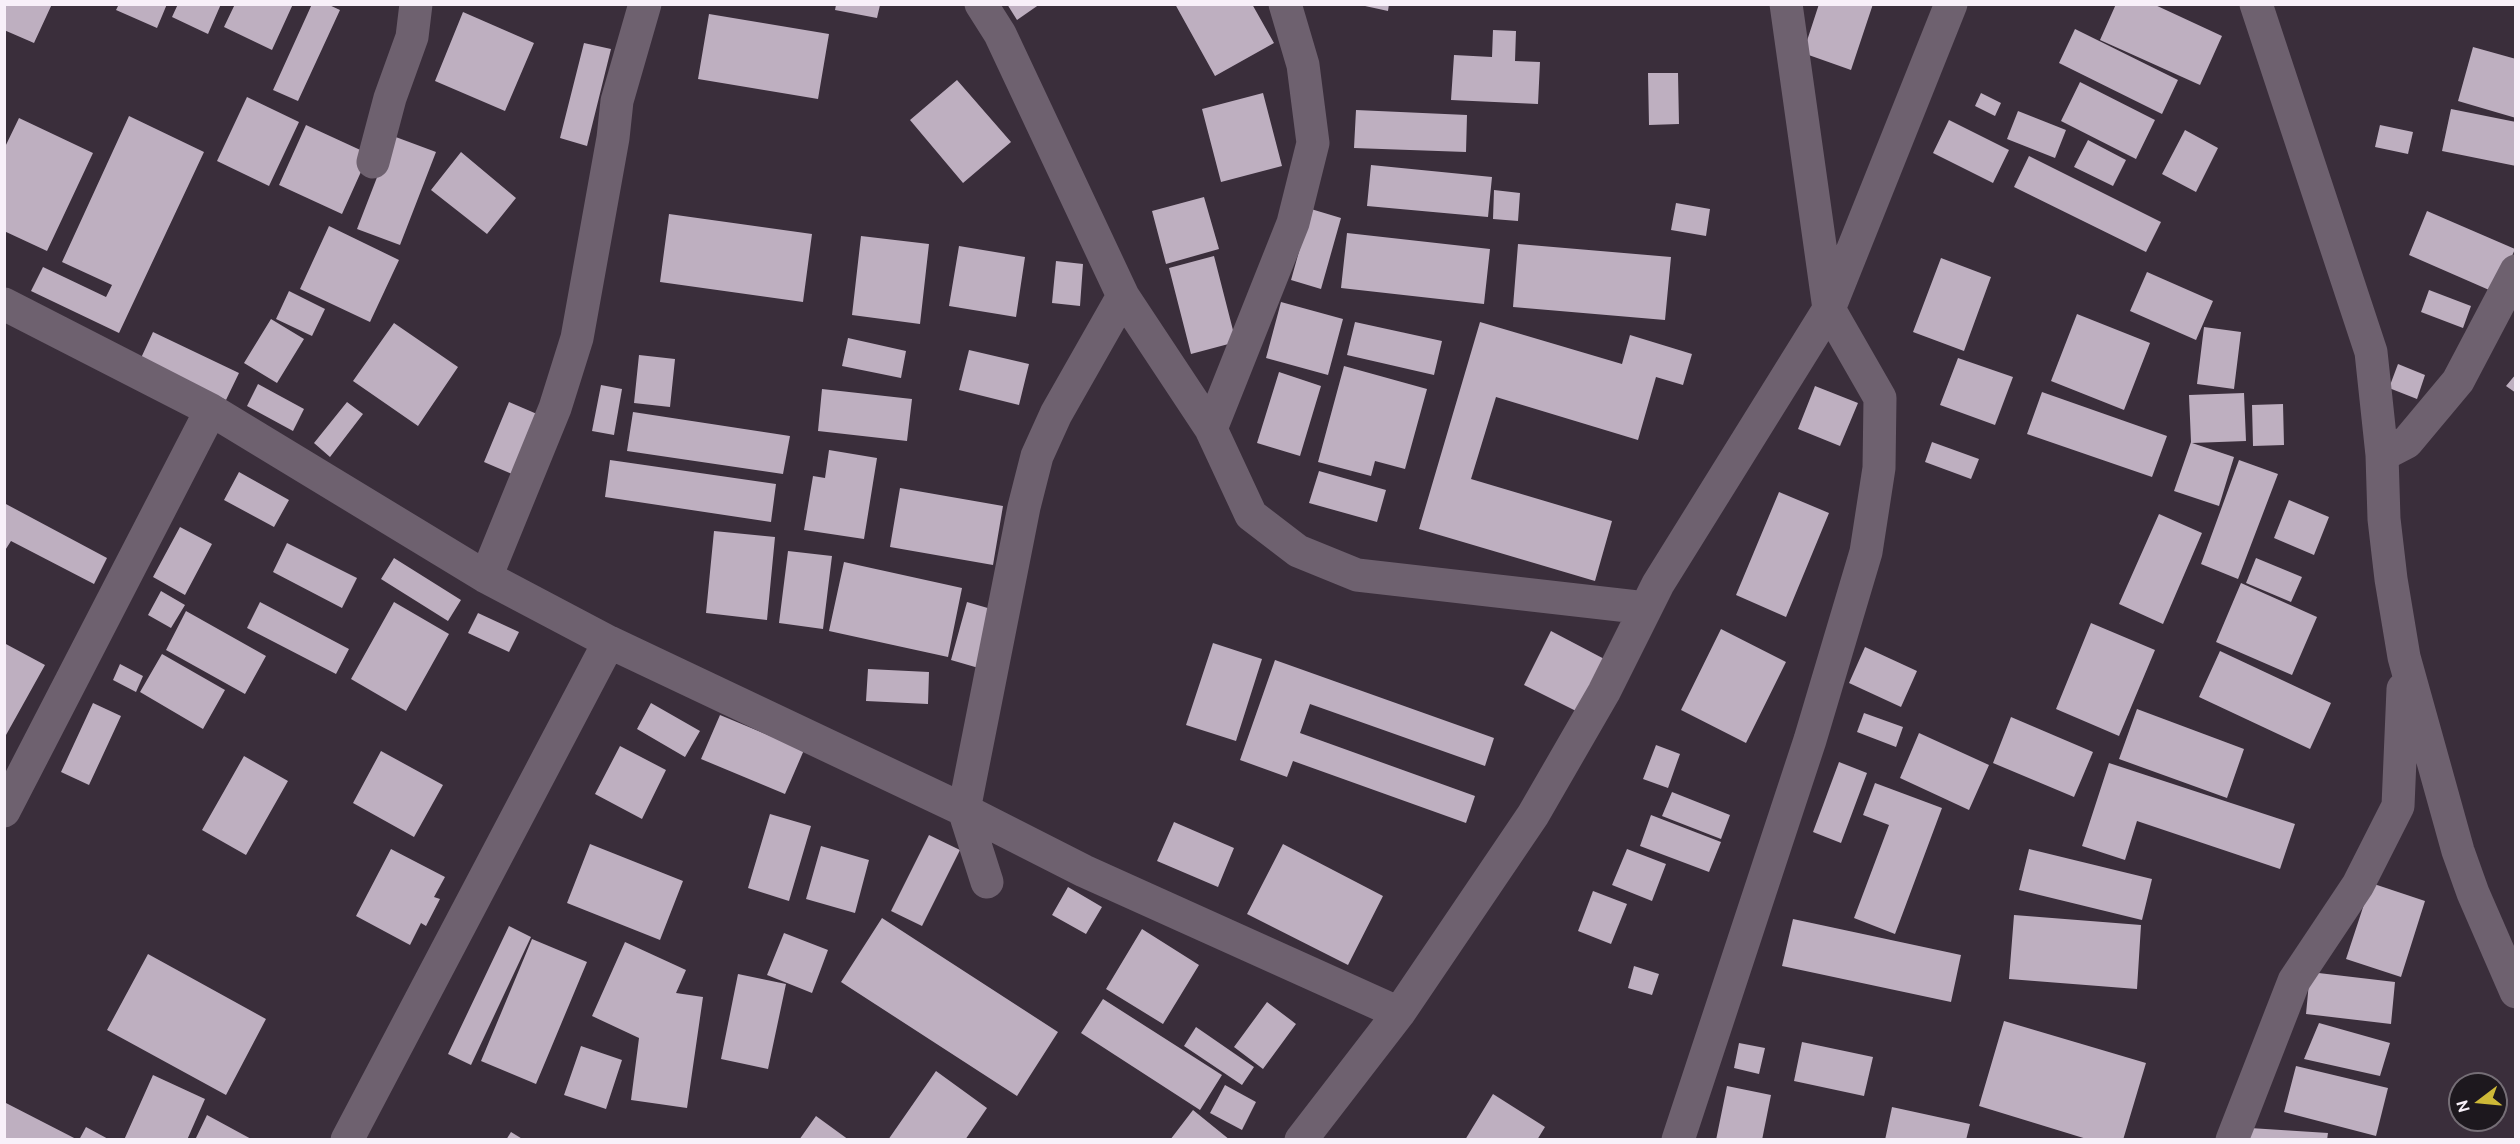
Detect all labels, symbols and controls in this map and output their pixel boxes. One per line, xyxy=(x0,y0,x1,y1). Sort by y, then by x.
north arrow xyxy=(2448,1072,2508,1132)
text: N xyxy=(2452,1098,2473,1115)

